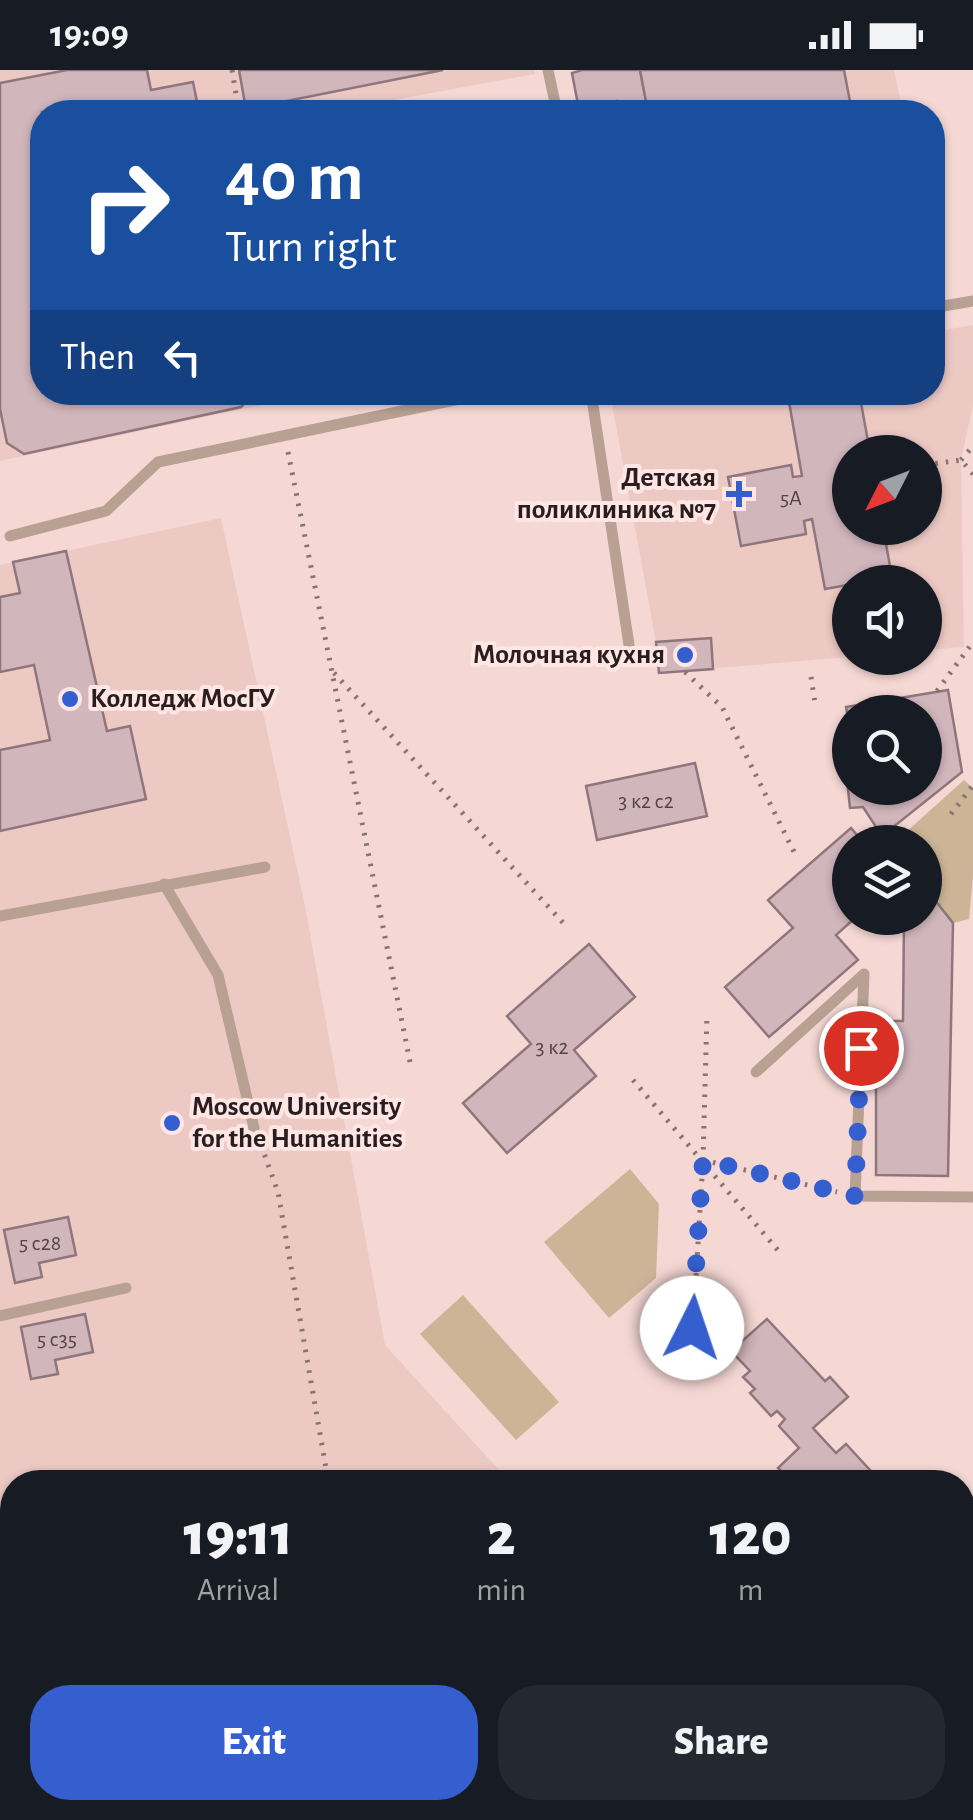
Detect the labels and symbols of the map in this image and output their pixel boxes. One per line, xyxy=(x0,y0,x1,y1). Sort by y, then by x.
north arrow xyxy=(832,435,942,545)
place label: Детская поликлиника №7 xyxy=(517,464,716,524)
marker: Детская поликлиника №7 xyxy=(726,481,752,507)
house number: 5А xyxy=(780,487,802,509)
place label: Молочная кухня xyxy=(473,641,665,669)
marker: Молочная кухня xyxy=(674,644,696,666)
place label: Колледж МосГУ xyxy=(90,685,276,713)
marker: Колледж МосГУ xyxy=(59,688,81,710)
house number: 3 к2 с2 xyxy=(618,790,674,812)
pin xyxy=(819,1006,904,1091)
house number: 3 к2 xyxy=(536,1036,568,1058)
place label: Moscow University for the Humanities xyxy=(192,1093,403,1153)
marker: Moscow University for the Humanities xyxy=(161,1112,183,1134)
house number: 5 с28 xyxy=(19,1232,61,1254)
position arrow xyxy=(640,1276,744,1380)
house number: 5 с35 xyxy=(37,1328,77,1350)

